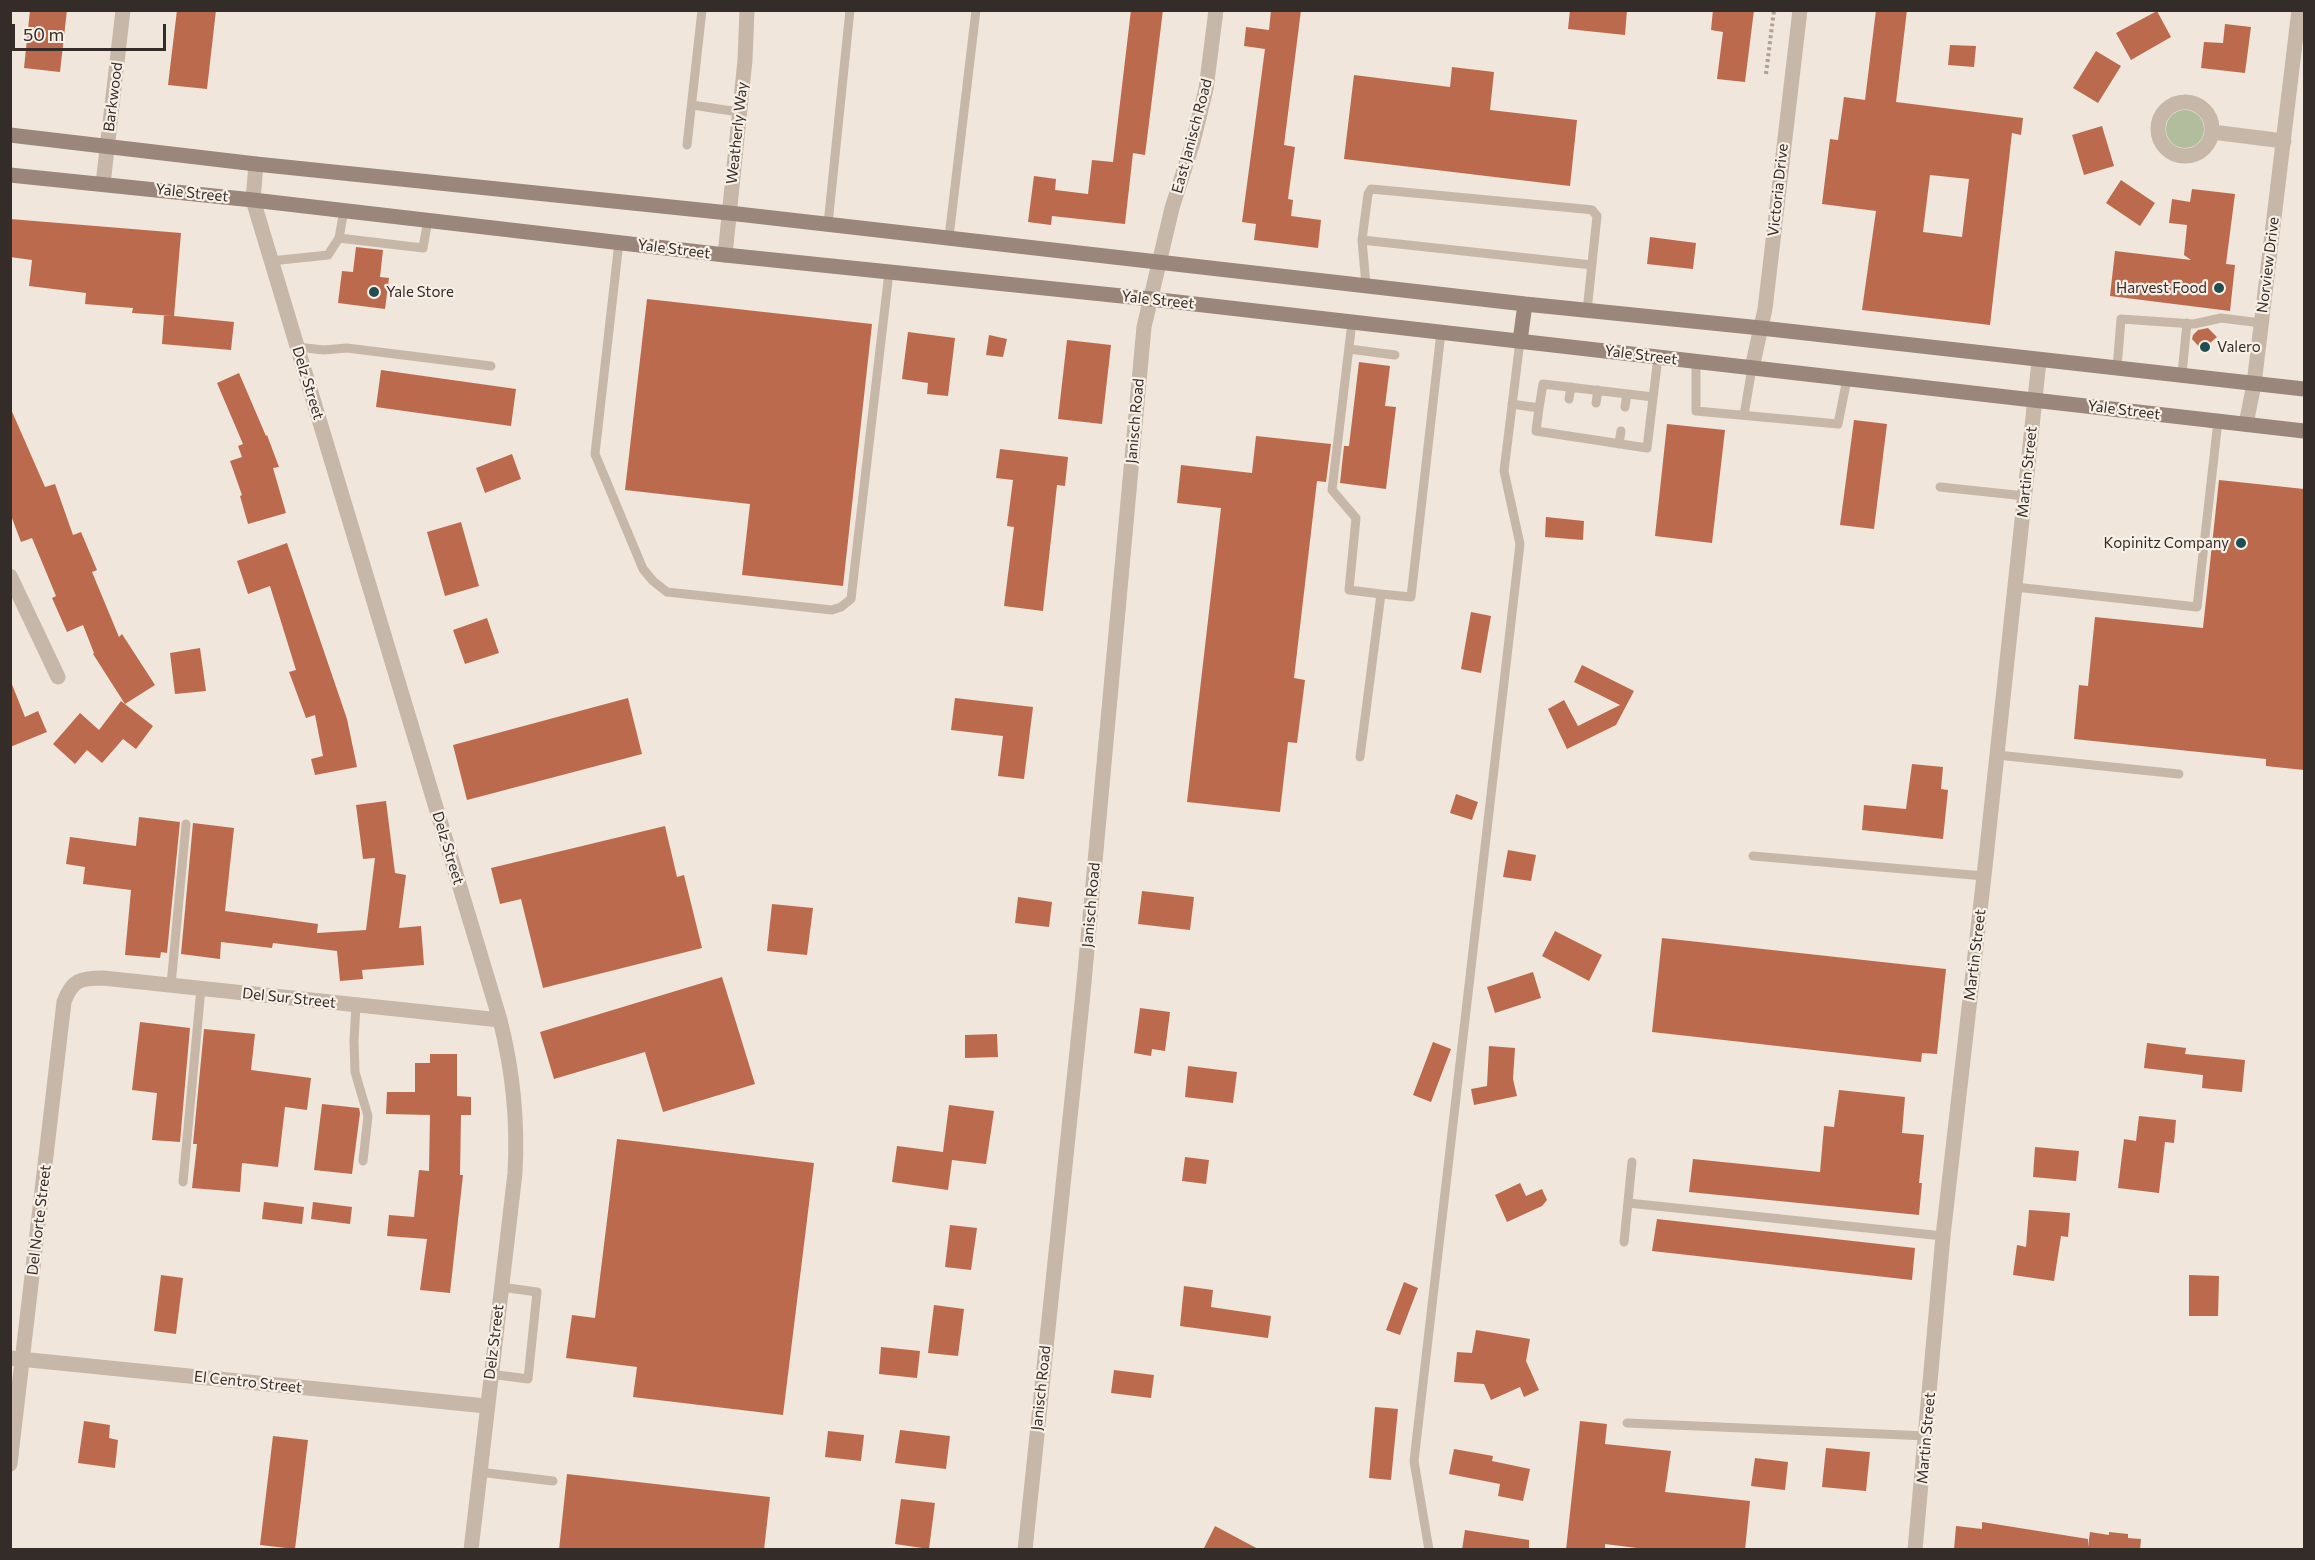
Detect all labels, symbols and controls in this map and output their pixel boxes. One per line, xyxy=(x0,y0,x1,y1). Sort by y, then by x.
scale bar xyxy=(15,12,170,50)
text: 50 m xyxy=(23,23,64,45)
street label: Barkwood xyxy=(100,61,126,133)
street label: East Janisch Road xyxy=(1168,77,1216,195)
street label: Weatherly Way xyxy=(723,81,751,185)
street label: Victoria Drive xyxy=(1764,143,1792,237)
street label: Yale Street xyxy=(155,180,229,206)
street label: Norview Drive xyxy=(2253,216,2283,314)
street label: Yale Street xyxy=(637,236,711,262)
place label: Harvest Food xyxy=(2116,279,2207,297)
marker: Harvest Food xyxy=(2212,281,2226,295)
place label: Yale Store xyxy=(386,283,454,301)
marker: Yale Store xyxy=(367,285,381,299)
street label: Yale Street xyxy=(1121,287,1195,313)
place label: Valero xyxy=(2217,338,2261,356)
marker: Valero xyxy=(2198,340,2212,354)
street label: Yale Street xyxy=(1604,342,1678,368)
street label: Delz Street xyxy=(288,344,328,422)
street label: Janisch Road xyxy=(1122,378,1148,464)
street label: Yale Street xyxy=(2087,397,2161,423)
street label: Martin Street xyxy=(2013,425,2041,519)
place label: Kopinitz Company xyxy=(2104,534,2229,552)
marker: Kopinitz Company xyxy=(2234,536,2248,550)
street label: Delz Street xyxy=(428,809,468,887)
street label: Janisch Road xyxy=(1078,862,1104,948)
street label: Martin Street xyxy=(1960,908,1990,1002)
street label: Del Sur Street xyxy=(241,984,337,1012)
street label: Del Norte Street xyxy=(23,1164,55,1276)
street label: Delz Street xyxy=(480,1303,508,1381)
street label: Janisch Road xyxy=(1028,1345,1054,1431)
street label: El Centro Street xyxy=(193,1367,303,1397)
street label: Martin Street xyxy=(1913,1391,1939,1485)

